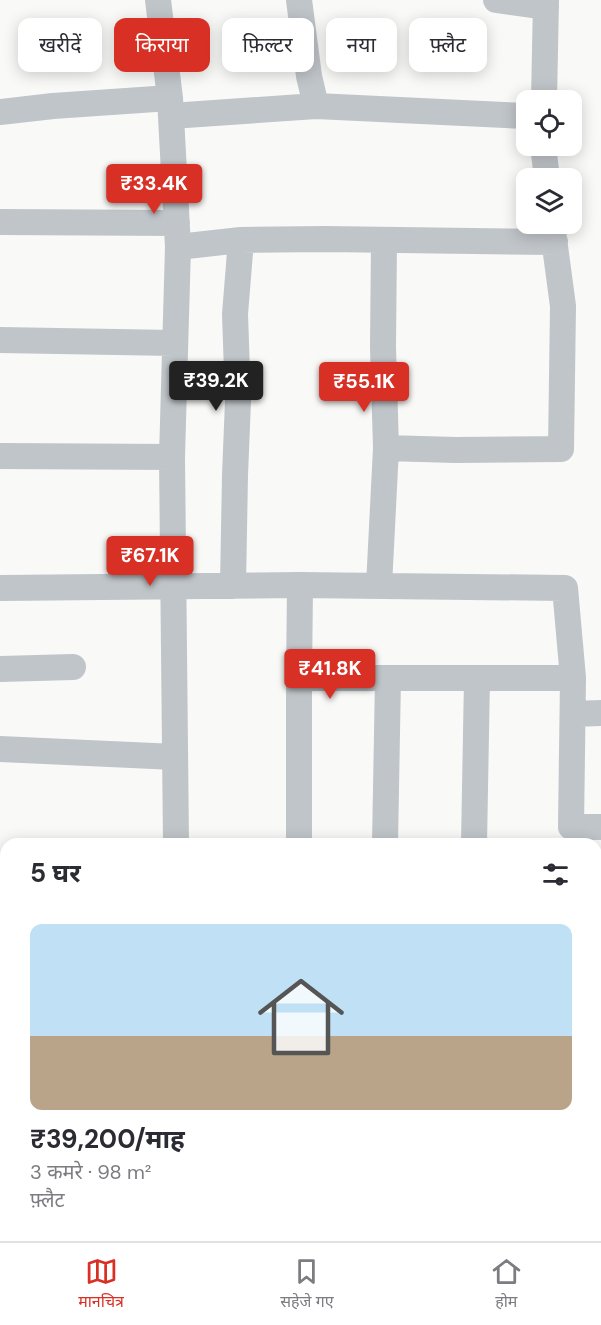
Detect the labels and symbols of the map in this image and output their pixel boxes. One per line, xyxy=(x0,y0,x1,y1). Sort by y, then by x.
pin: ₹33.4K xyxy=(105,164,203,215)
pin: ₹39.2K xyxy=(167,361,265,412)
pin: ₹55.1K xyxy=(315,362,413,413)
pin: ₹67.1K xyxy=(101,536,199,587)
pin: ₹41.8K xyxy=(281,649,379,700)

